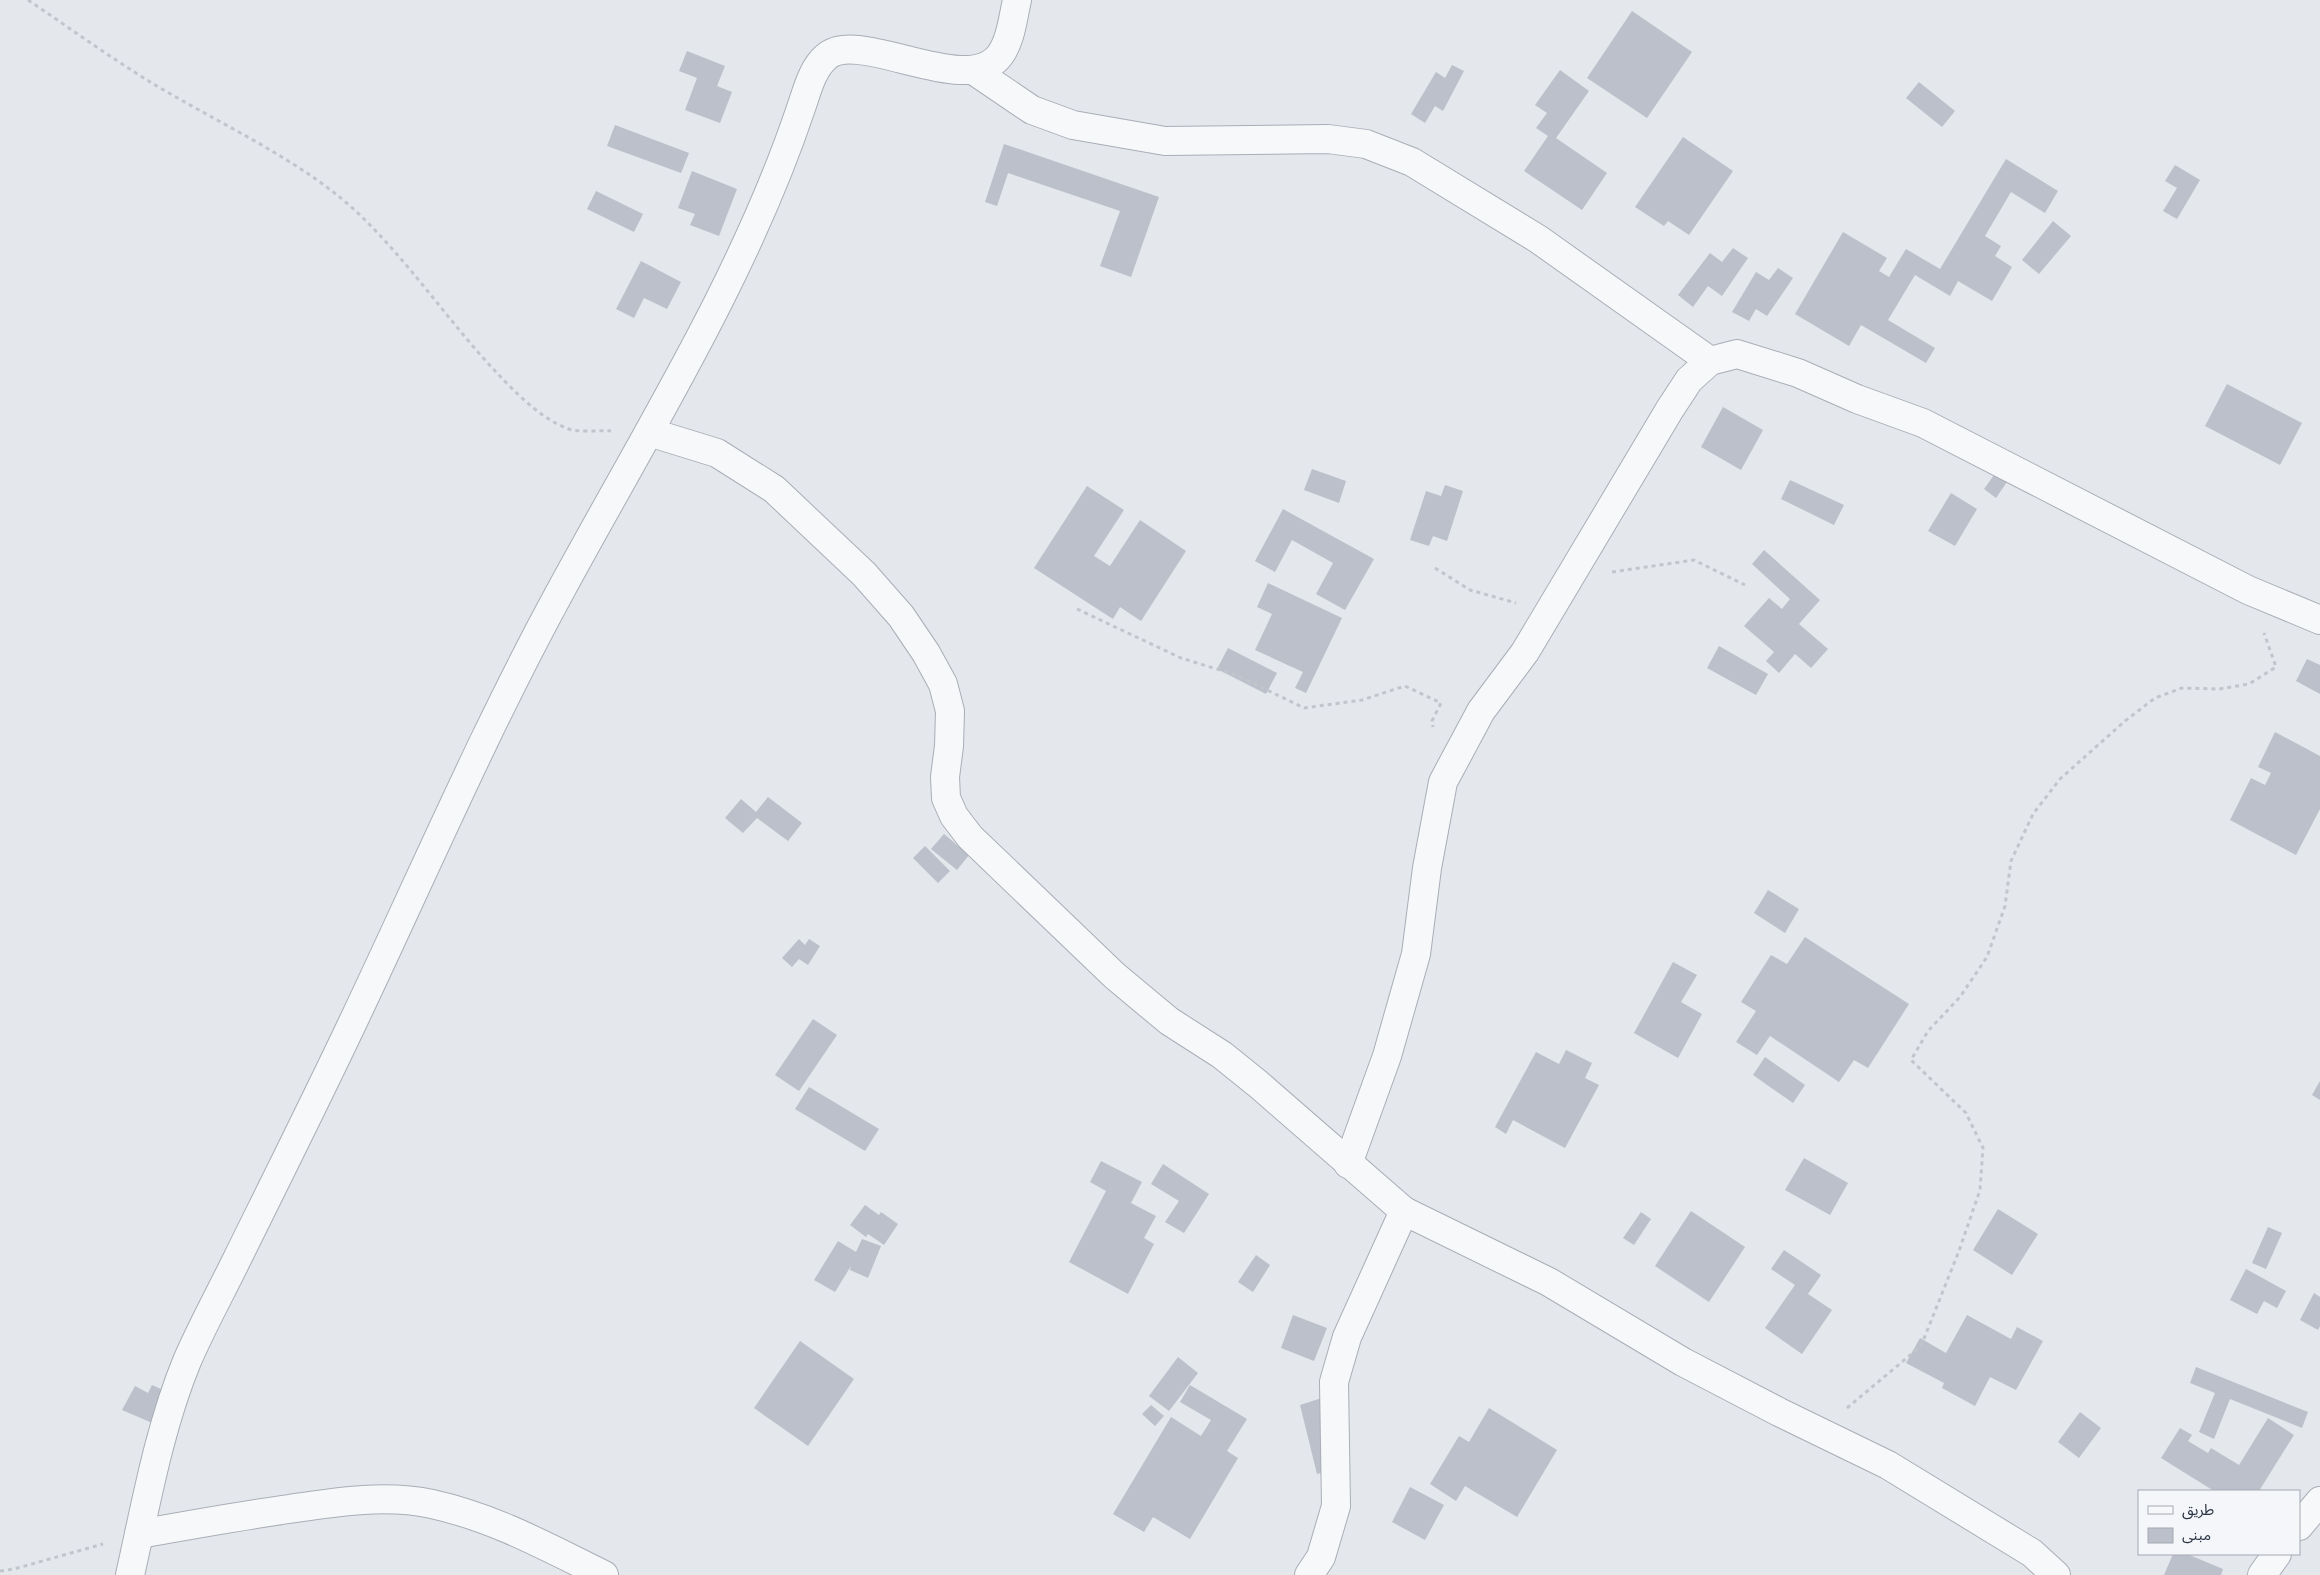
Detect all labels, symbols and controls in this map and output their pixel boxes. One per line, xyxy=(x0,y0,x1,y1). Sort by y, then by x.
legend xyxy=(2138,1490,2300,1555)
text: طريق xyxy=(2182,1503,2214,1520)
text: مبنى xyxy=(2182,1528,2211,1544)

